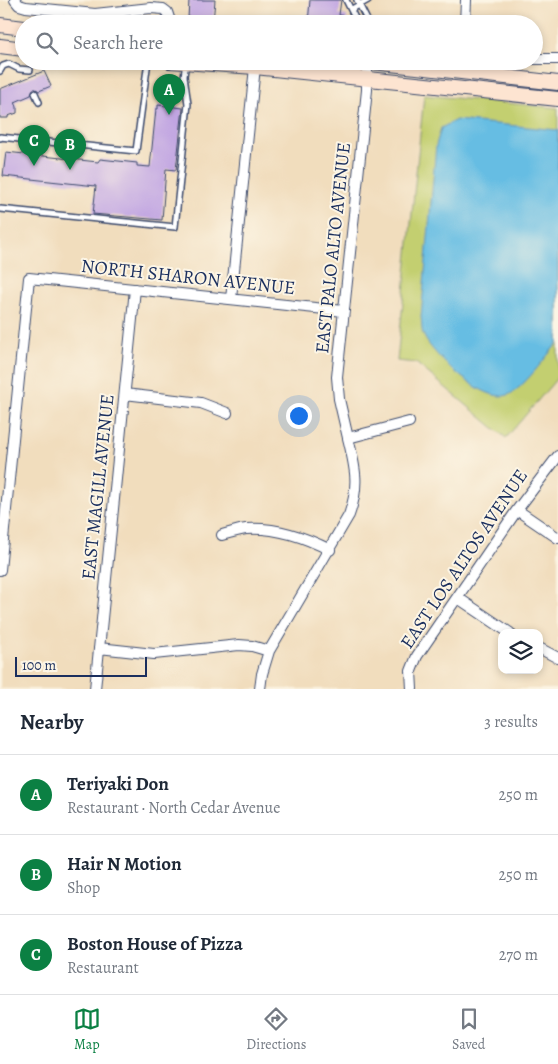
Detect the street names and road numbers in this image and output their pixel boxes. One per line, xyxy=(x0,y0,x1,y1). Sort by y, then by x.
street label: EAST PALO ALTO AVENUE xyxy=(309,141,357,355)
street label: NORTH SHARON AVENUE xyxy=(80,253,296,301)
street label: EAST MAGILL AVENUE xyxy=(75,393,121,581)
street label: EAST LOS ALTOS AVENUE xyxy=(394,464,534,654)

